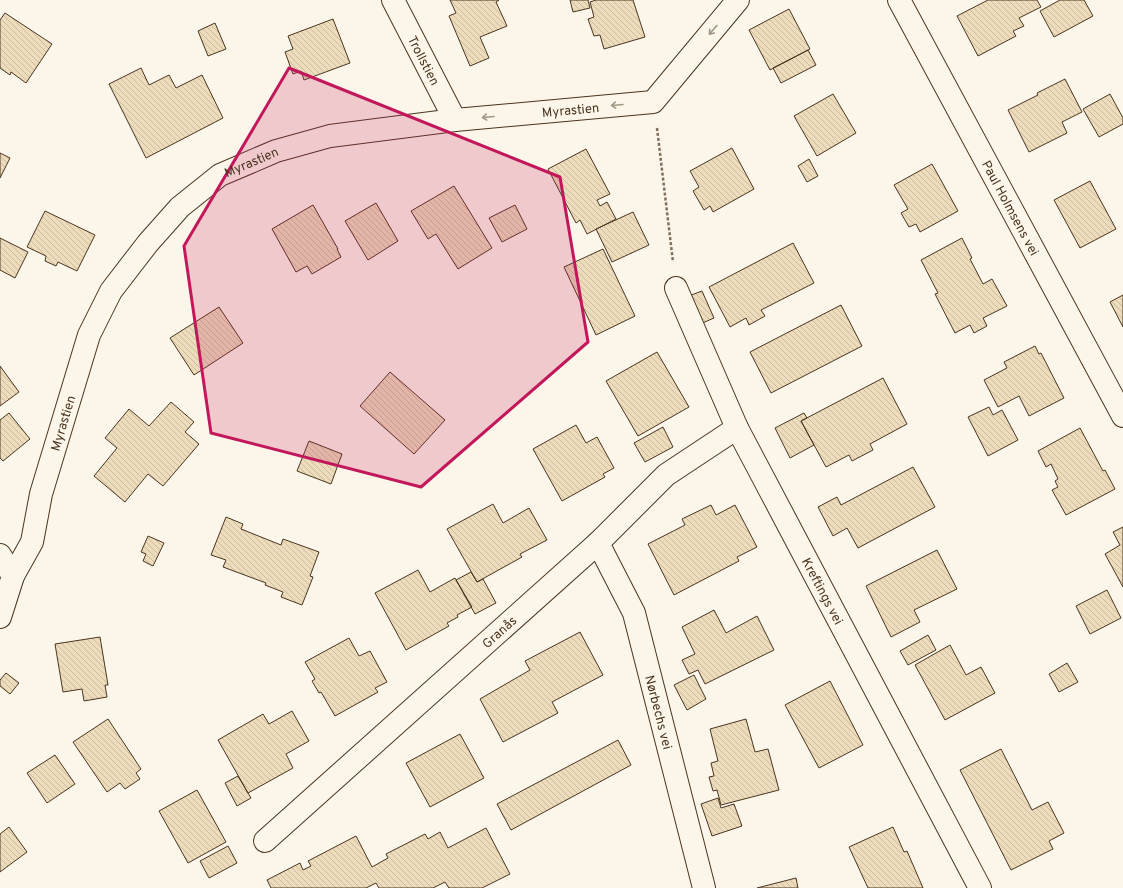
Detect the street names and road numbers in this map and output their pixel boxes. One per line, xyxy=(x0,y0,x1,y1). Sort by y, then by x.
street label: Trollstien xyxy=(403,34,442,89)
street label: Myrastien xyxy=(541,101,600,122)
street label: Myrastien xyxy=(222,145,282,182)
street label: Paul Holmsens vei xyxy=(977,158,1041,259)
street label: Myrastien xyxy=(48,394,80,453)
street label: Kreftings vei xyxy=(797,556,846,628)
street label: Granås xyxy=(480,613,521,653)
street label: Nørbechs vei xyxy=(640,674,674,751)

